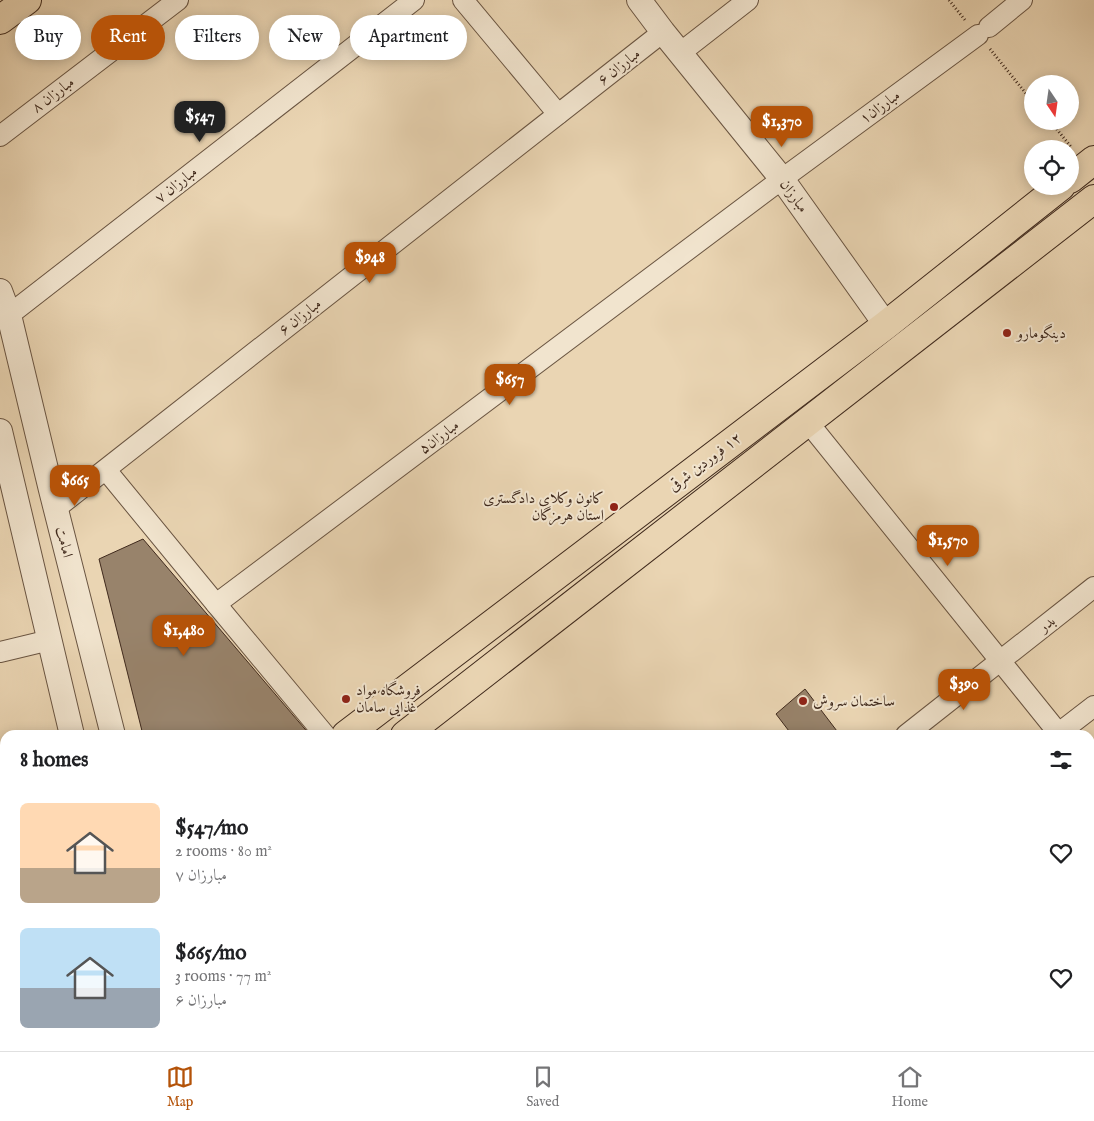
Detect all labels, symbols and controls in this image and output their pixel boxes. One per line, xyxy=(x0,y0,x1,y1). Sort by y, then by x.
chip: Buy xyxy=(15,15,81,60)
chip: Rent xyxy=(91,15,165,60)
chip: Filters xyxy=(175,15,259,60)
chip: New xyxy=(269,15,340,60)
chip: Apartment xyxy=(350,15,467,60)
street label: مبارزان ۶ xyxy=(594,44,644,90)
street label: مبارزان ۸ xyxy=(28,73,78,117)
north arrow xyxy=(1024,75,1079,130)
map controls xyxy=(1024,75,1079,195)
street label: مبارزان۱ xyxy=(856,86,904,128)
pin: $547 xyxy=(170,100,230,143)
pin: $1,370 xyxy=(741,106,823,148)
text: $547 xyxy=(185,107,215,127)
text: $1,370 xyxy=(762,112,802,132)
button: locate xyxy=(1024,140,1079,195)
street label: مبارزان ۷ xyxy=(151,162,201,208)
street label: مبارزان xyxy=(776,176,812,216)
pin: $948 xyxy=(340,242,400,284)
text: $948 xyxy=(355,248,385,268)
street label: مبارزان ۶ xyxy=(275,294,325,340)
place label: دینگومارو xyxy=(1015,323,1066,343)
marker: دینگومارو xyxy=(1001,327,1013,339)
pin: $657 xyxy=(480,364,540,406)
text: $657 xyxy=(496,370,524,390)
street label: مبارزان۵ xyxy=(415,416,463,458)
street label: ١٢ فروردین شرقی xyxy=(664,428,746,496)
pin: $665 xyxy=(45,464,105,507)
text: $665 xyxy=(61,471,89,491)
place label: کانون وکلای دادگستری استان هرمزگان xyxy=(483,489,604,526)
marker: کانون وکلای دادگستری استان هرمزگان xyxy=(608,501,620,513)
street label: امامت xyxy=(51,524,77,560)
pin: $1,570 xyxy=(907,524,989,567)
text: $1,570 xyxy=(928,531,968,551)
street label: بدر xyxy=(1033,612,1059,638)
pin: $1,480 xyxy=(143,614,225,657)
text: $1,480 xyxy=(163,621,205,641)
pin: $390 xyxy=(934,668,994,711)
text: $390 xyxy=(949,675,979,695)
place label: فروشگاه مواد غذایی سامان xyxy=(356,680,421,717)
place label: ساختمان سروش xyxy=(813,692,895,711)
marker: فروشگاه مواد غذایی سامان xyxy=(340,693,352,705)
marker: ساختمان سروش xyxy=(797,695,809,707)
icon: filters xyxy=(1047,746,1075,774)
text: 8 homes xyxy=(20,747,88,774)
text: $547/mo xyxy=(175,815,248,842)
icon: home xyxy=(60,823,120,883)
icon: heart xyxy=(1047,839,1075,867)
text: 2 rooms · 80 m² xyxy=(175,842,272,862)
text: مبارزان ۷ xyxy=(175,866,227,886)
text: $665/mo xyxy=(175,940,247,967)
icon: home xyxy=(60,948,120,1008)
icon: heart xyxy=(1047,964,1075,992)
text: 3 rooms · 77 m² xyxy=(175,967,271,987)
text: مبارزان ۶ xyxy=(175,991,227,1011)
tab: Map xyxy=(166,1063,194,1111)
tab: Saved xyxy=(526,1063,559,1111)
tab: Home xyxy=(891,1063,928,1111)

